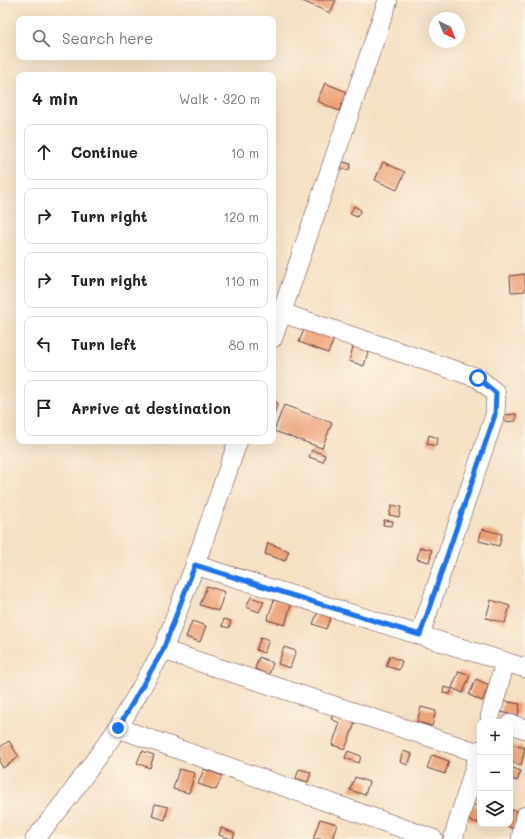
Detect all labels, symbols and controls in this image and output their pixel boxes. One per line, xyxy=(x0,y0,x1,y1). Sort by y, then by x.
north arrow xyxy=(429,12,465,48)
search box xyxy=(16,16,276,60)
icon: search xyxy=(30,27,52,49)
text: Search here xyxy=(62,28,153,48)
text: 4 min xyxy=(32,87,78,109)
text: Walk · 320 m xyxy=(179,90,260,107)
icon: ahead xyxy=(33,141,55,163)
text: Continue xyxy=(71,142,138,162)
text: 10 m xyxy=(231,144,259,161)
icon: right xyxy=(33,205,55,227)
text: Turn right xyxy=(71,206,148,226)
text: 120 m xyxy=(223,208,259,225)
icon: right xyxy=(33,269,55,291)
text: Turn right xyxy=(71,270,148,290)
text: 110 m xyxy=(225,272,259,289)
icon: left xyxy=(33,333,55,355)
text: Turn left xyxy=(71,334,136,354)
text: 80 m xyxy=(229,336,259,353)
route start xyxy=(469,369,487,387)
icon: arrive xyxy=(33,397,55,419)
text: Arrive at destination xyxy=(71,398,231,418)
route end xyxy=(109,719,127,737)
map controls xyxy=(477,719,513,827)
button: + xyxy=(477,719,513,755)
button: − xyxy=(477,755,513,791)
button: layers xyxy=(477,791,513,827)

